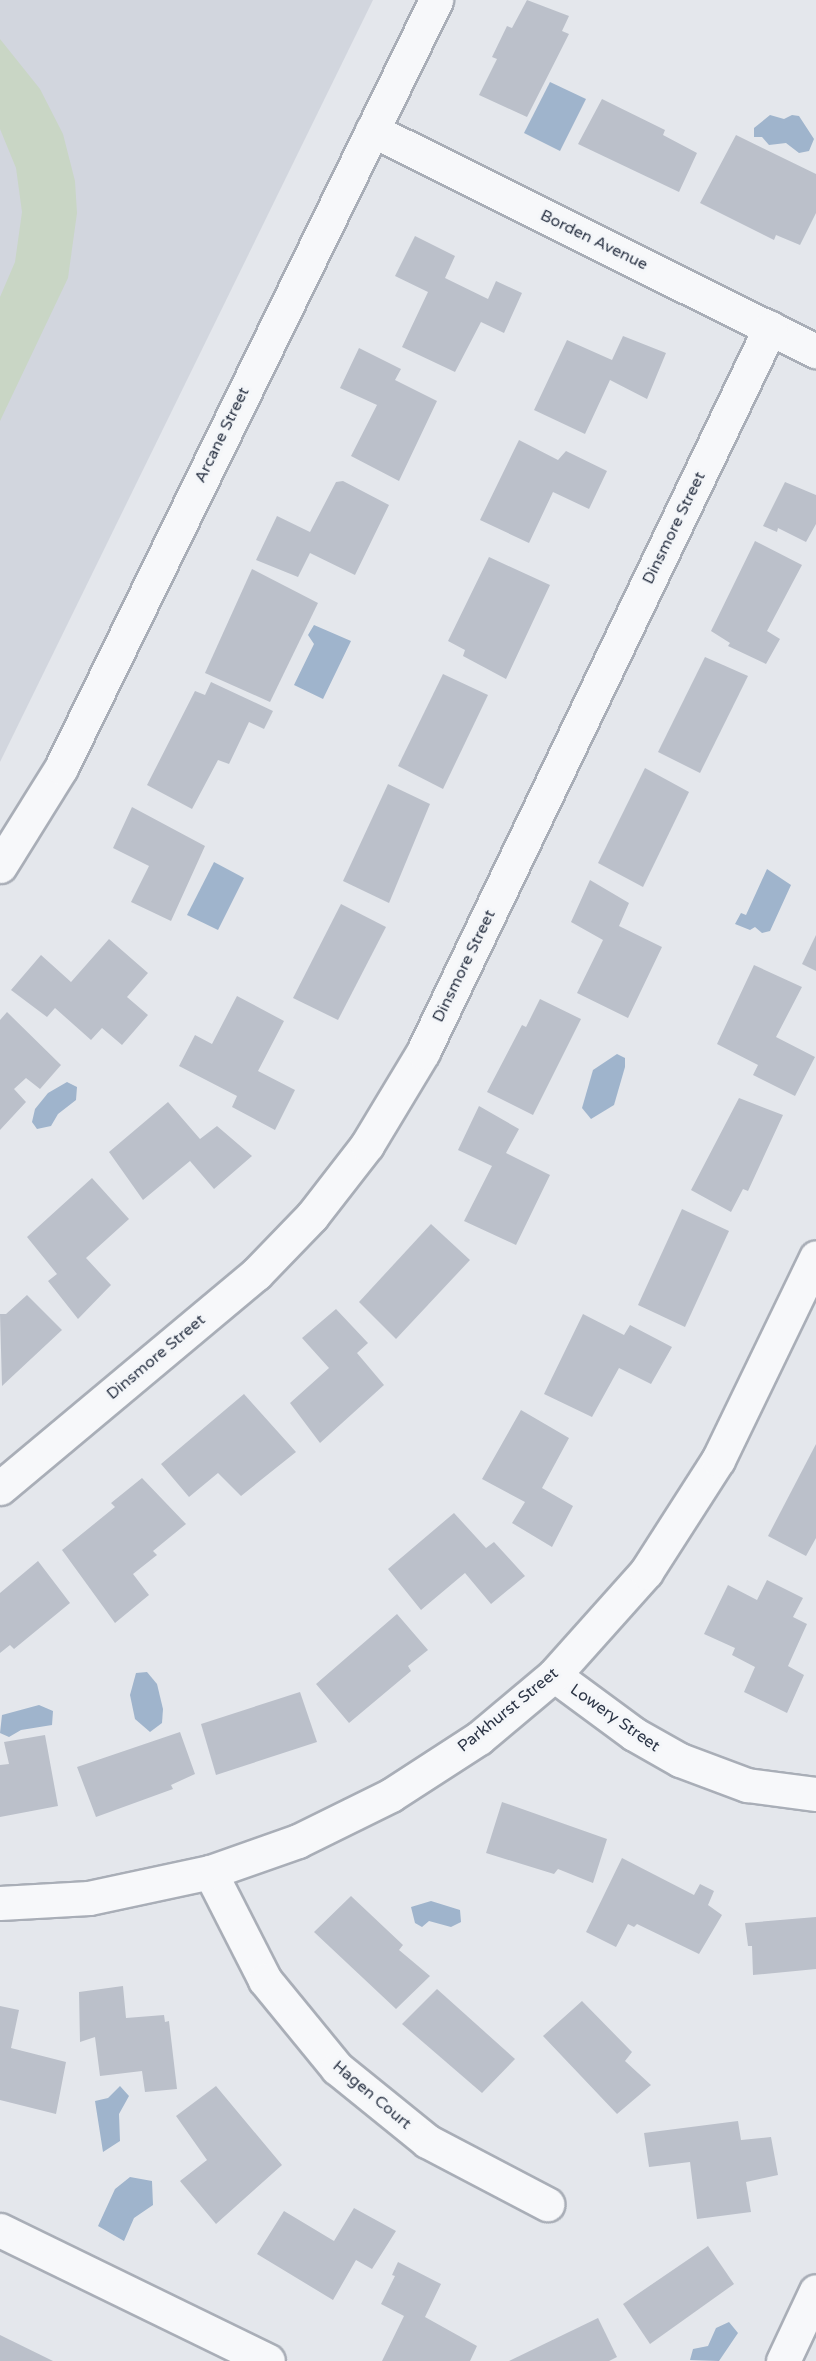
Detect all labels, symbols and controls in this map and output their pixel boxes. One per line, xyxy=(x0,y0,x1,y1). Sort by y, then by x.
street label: Borden Avenue xyxy=(537,206,651,274)
street label: Arcane Street xyxy=(191,384,253,486)
street label: Dinsmore Street xyxy=(639,469,709,587)
street label: Dinsmore Street xyxy=(429,907,499,1025)
street label: Dinsmore Street xyxy=(103,1310,209,1404)
street label: Parkhurst Street xyxy=(454,1664,562,1756)
street label: Lowery Street xyxy=(566,1680,664,1756)
street label: Hagen Court xyxy=(329,2057,415,2133)

